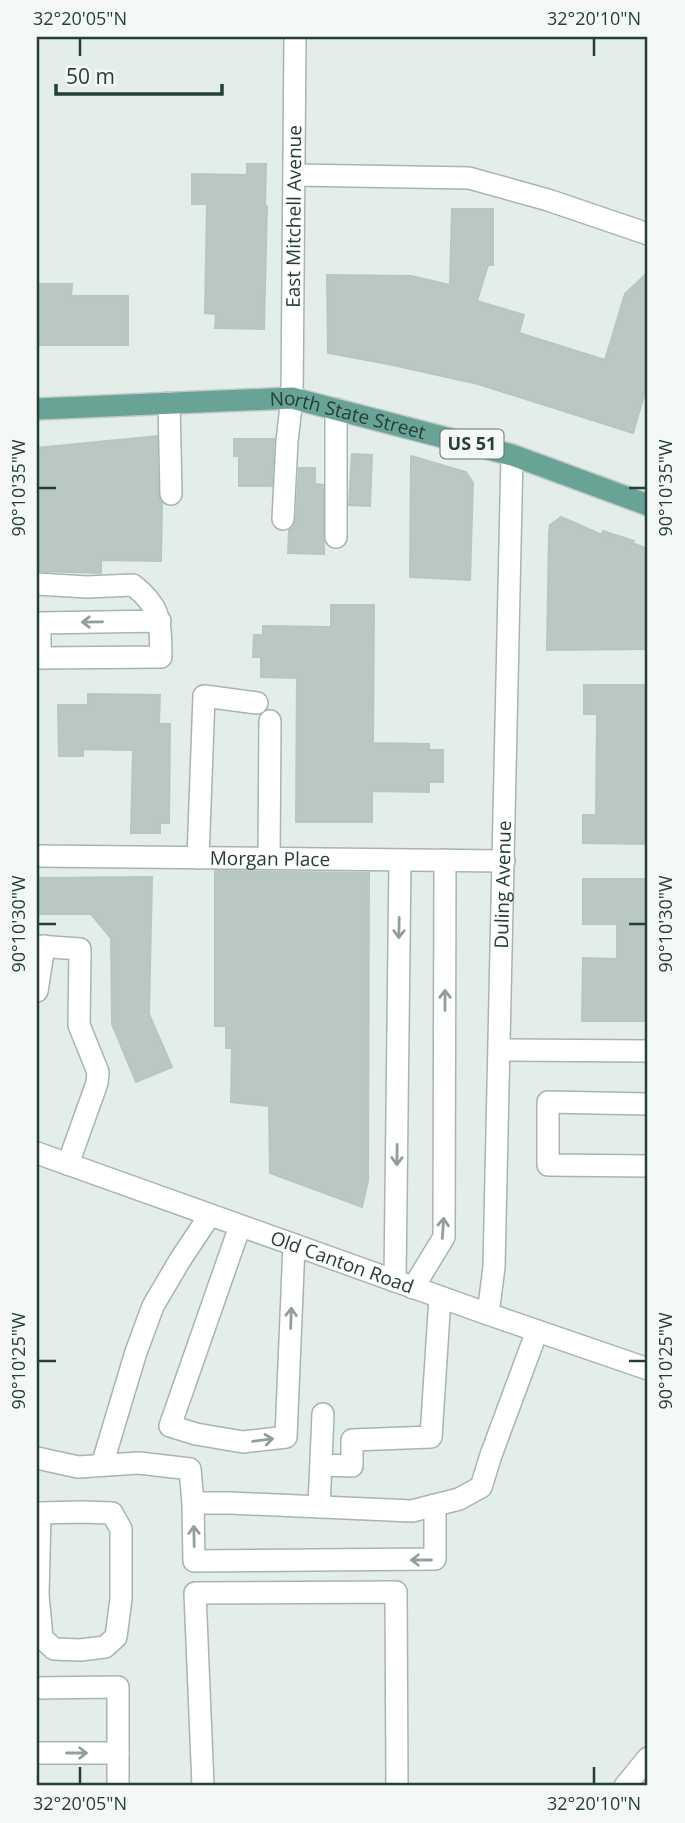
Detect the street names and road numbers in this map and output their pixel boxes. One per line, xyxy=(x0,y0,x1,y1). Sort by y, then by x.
street label: East Mitchell Avenue xyxy=(280,125,307,308)
street label: North State Street xyxy=(269,385,429,445)
road number: US 51 xyxy=(440,430,504,458)
street label: Duling Avenue xyxy=(488,820,517,949)
street label: Morgan Place xyxy=(210,845,330,872)
street label: Old Canton Road xyxy=(267,1224,417,1299)

